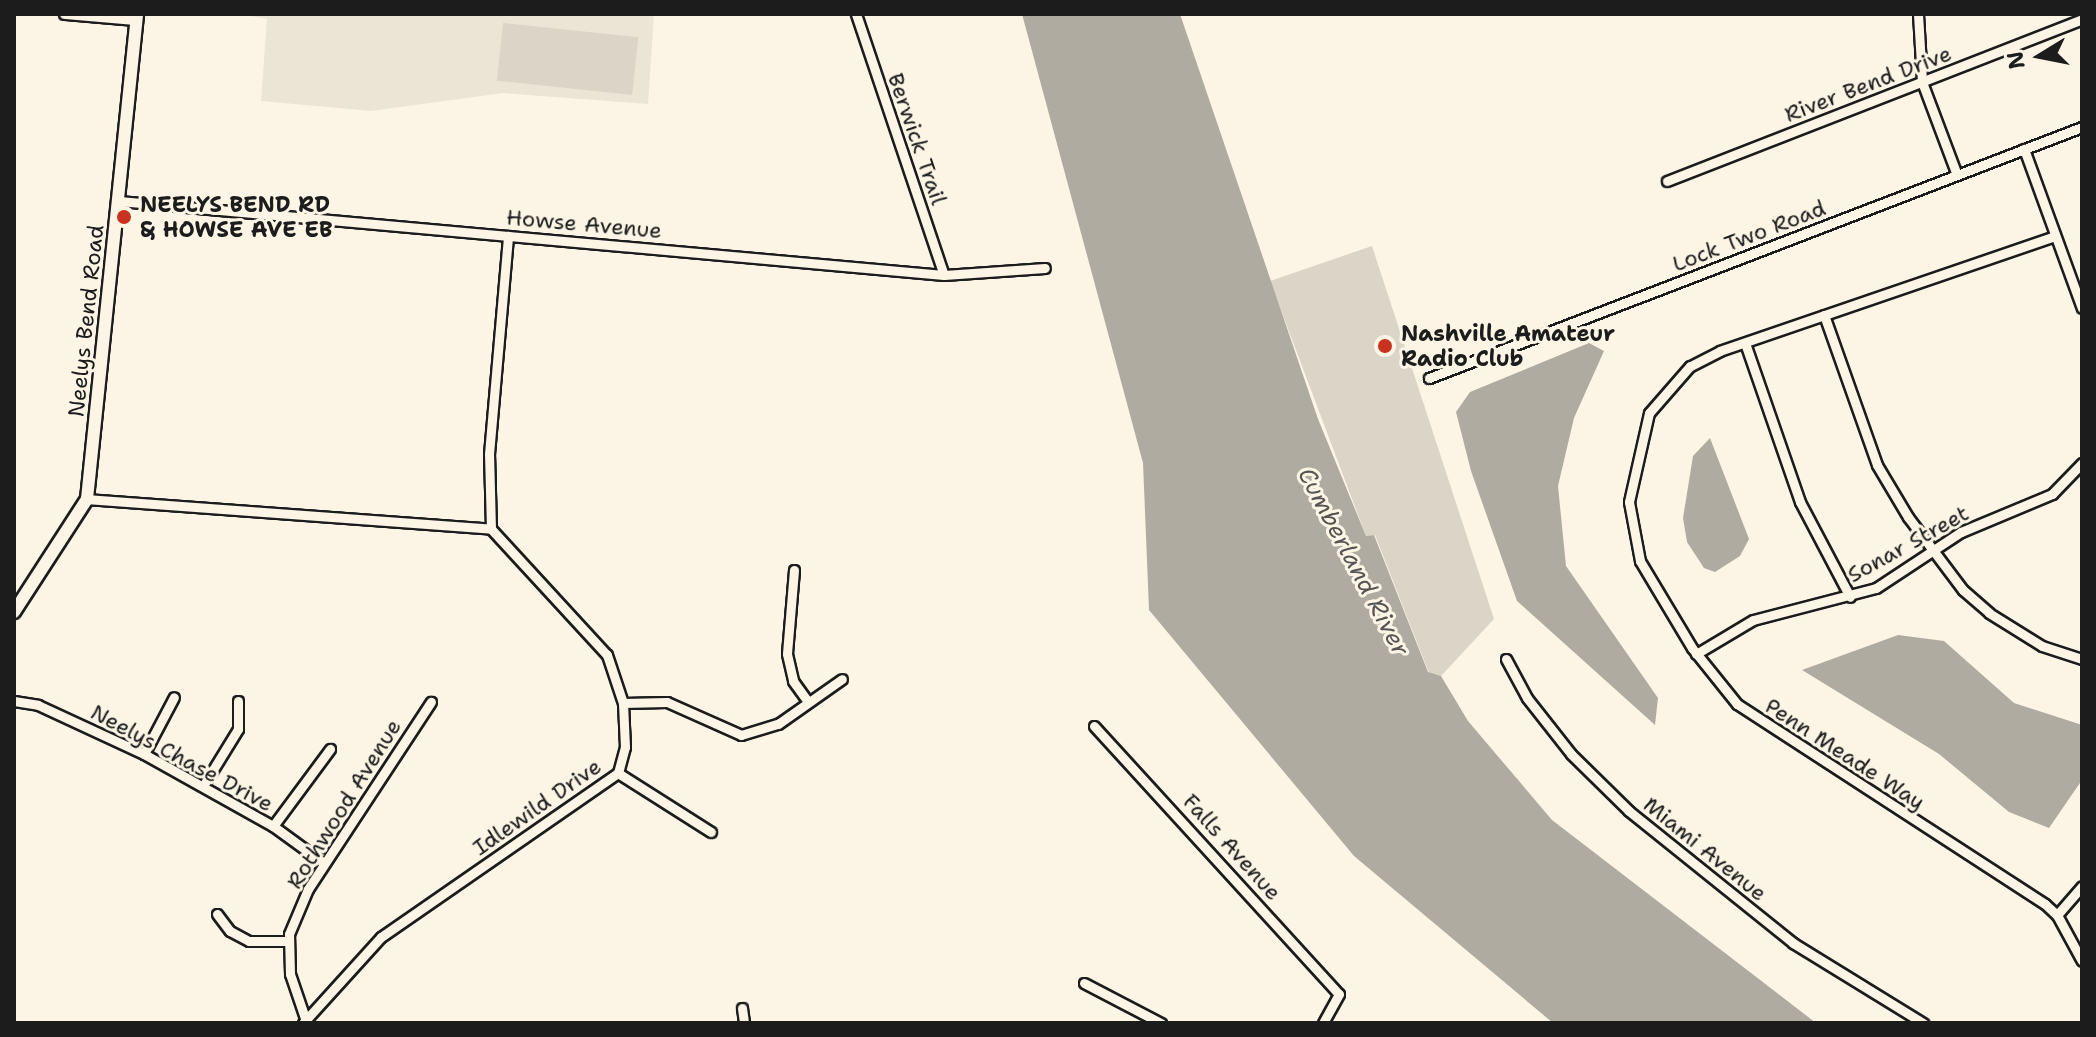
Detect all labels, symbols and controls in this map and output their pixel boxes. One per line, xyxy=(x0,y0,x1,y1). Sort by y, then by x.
north arrow xyxy=(2000,16,2080,96)
street label: River Bend Drive xyxy=(1781,40,1955,128)
text: N xyxy=(2000,49,2032,71)
street label: Berwick Trail xyxy=(882,70,952,208)
place label: NEELYS BEND RD & HOWSE AVE EB xyxy=(140,191,333,242)
street label: Lock Two Road xyxy=(1669,195,1829,277)
street label: Howse Avenue xyxy=(505,204,663,244)
marker: NEELYS BEND RD & HOWSE AVE EB xyxy=(115,208,133,226)
street label: Neelys Bend Road xyxy=(63,224,109,418)
place label: Nashville Amateur Radio Club xyxy=(1401,320,1615,372)
marker: Nashville Amateur Radio Club xyxy=(1376,337,1394,355)
water label: Cumberland River xyxy=(1291,463,1415,661)
street label: Sonar Street xyxy=(1843,500,1973,588)
street label: Penn Meade Way xyxy=(1760,693,1930,815)
street label: Neelys Chase Drive xyxy=(86,699,278,817)
street label: Rothwood Avenue xyxy=(281,714,407,894)
street label: Idlewild Drive xyxy=(468,753,606,861)
street label: Falls Avenue xyxy=(1177,788,1287,906)
street label: Miami Avenue xyxy=(1638,791,1772,907)

